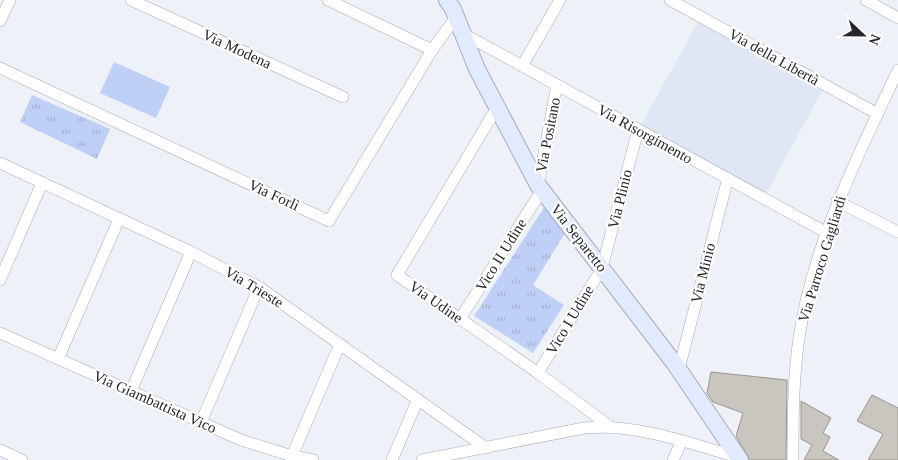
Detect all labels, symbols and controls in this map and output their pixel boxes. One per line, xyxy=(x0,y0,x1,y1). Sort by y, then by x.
north arrow xyxy=(838,10,888,60)
street label: Via Modena xyxy=(200,26,274,72)
street label: Via della Libertà xyxy=(726,26,822,89)
text: N xyxy=(866,32,883,47)
street label: Via Positano xyxy=(533,96,563,174)
street label: Via Risorgimento xyxy=(595,101,695,167)
street label: Via Plinio xyxy=(605,168,635,230)
street label: Via Forlì xyxy=(246,176,302,214)
street label: Via Parroco Gagliardi xyxy=(795,194,849,324)
street label: Via Separetto xyxy=(548,201,610,275)
street label: Vico II Udine xyxy=(472,216,530,294)
street label: Via Minio xyxy=(688,241,718,305)
street label: Via Trieste xyxy=(222,263,286,311)
street label: Via Udine xyxy=(406,278,466,326)
street label: Vico I Udine xyxy=(543,282,597,357)
street label: Via Giambattista Vico xyxy=(91,368,219,436)

